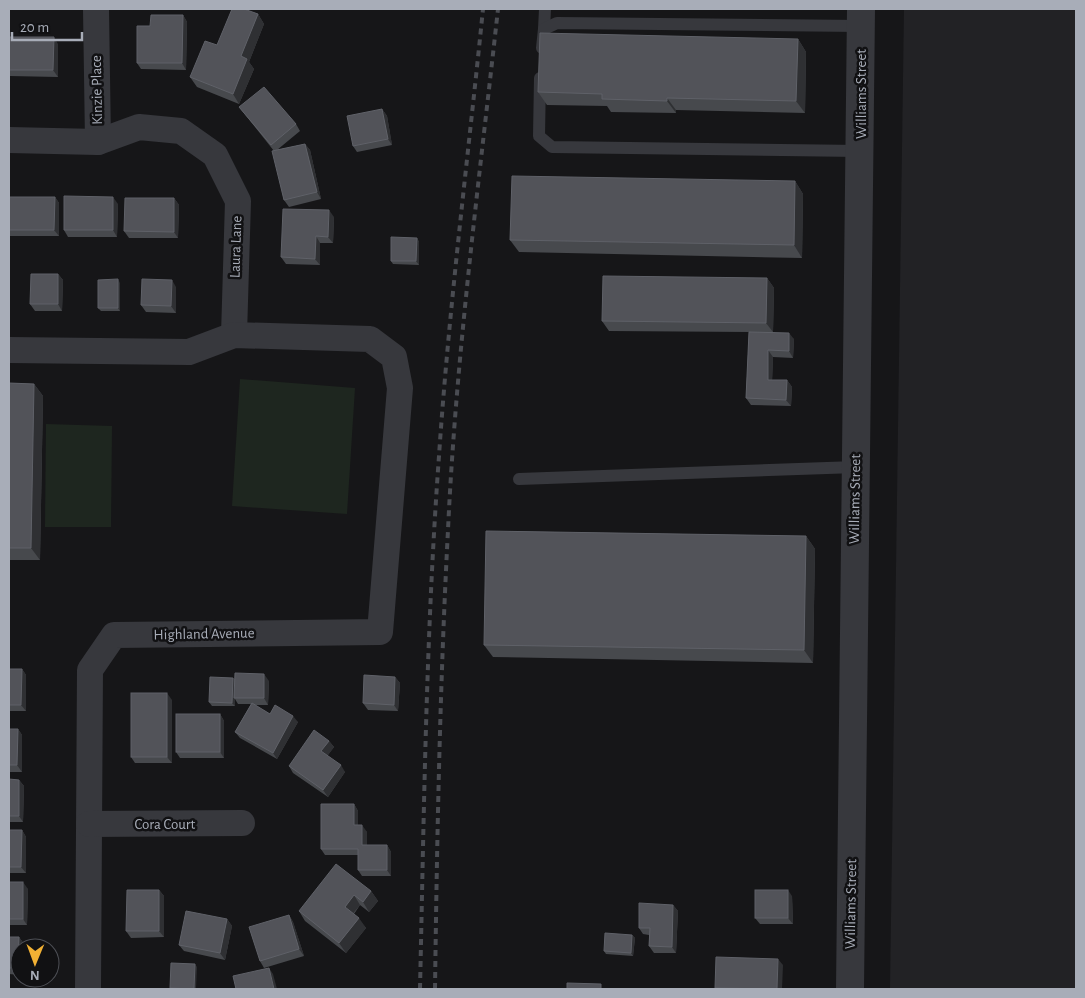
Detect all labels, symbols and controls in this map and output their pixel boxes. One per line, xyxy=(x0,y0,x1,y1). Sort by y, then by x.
scale bar xyxy=(12,10,82,42)
text: 20 m xyxy=(20,20,49,35)
street label: Williams Street xyxy=(854,49,869,139)
street label: Kinzie Place xyxy=(89,55,105,125)
street label: Laura Lane xyxy=(227,215,245,278)
street label: Williams Street xyxy=(847,454,863,544)
street label: Highland Avenue xyxy=(153,626,255,642)
street label: Cora Court xyxy=(135,817,196,832)
street label: Williams Street xyxy=(843,859,859,949)
north arrow xyxy=(10,938,60,988)
text: N xyxy=(30,968,40,982)

